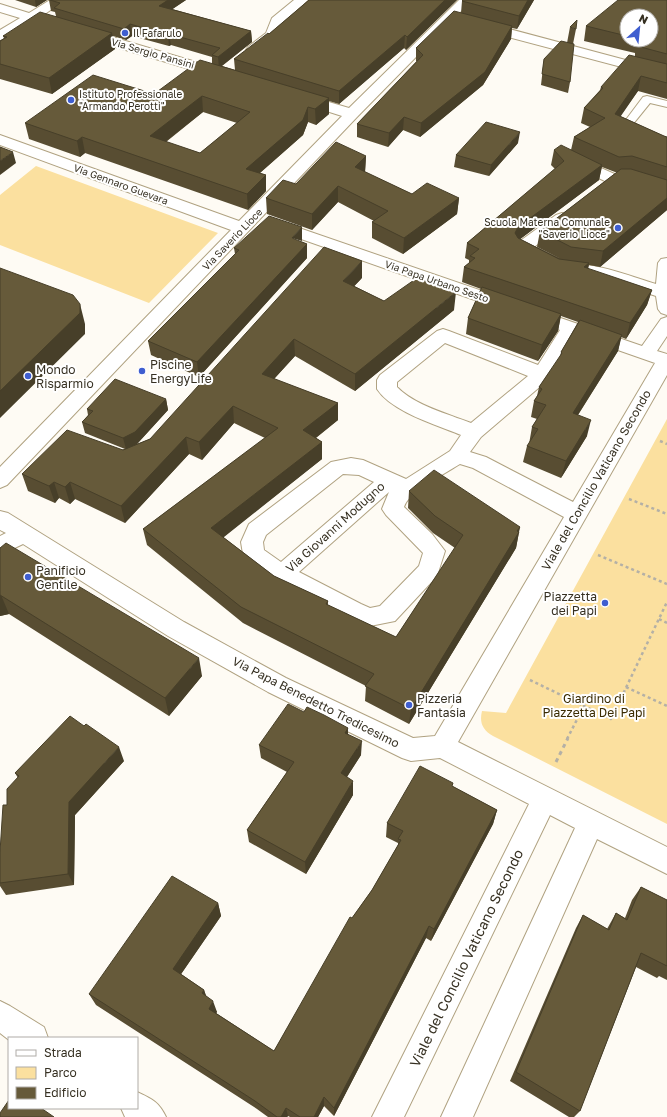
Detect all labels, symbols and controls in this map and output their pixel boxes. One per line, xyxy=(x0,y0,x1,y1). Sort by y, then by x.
north arrow xyxy=(619,8,659,48)
text: N xyxy=(637,11,650,26)
place label: Il Fafarulo xyxy=(133,27,181,39)
marker: Il Fafarulo xyxy=(120,28,130,38)
street label: Via Sergio Pansini xyxy=(110,35,196,71)
place label: Istituto Professionale "Armando Perotti" xyxy=(79,88,182,112)
marker: Istituto Professionale "Armando Perotti" xyxy=(66,95,76,105)
street label: Via Gennaro Guevara xyxy=(72,161,170,207)
street label: Via Saverio Lioce xyxy=(199,205,265,272)
place label: Scuola Materna Comunale "Saverio Lioce" xyxy=(484,216,610,240)
marker: Scuola Materna Comunale "Saverio Lioce" xyxy=(613,223,623,233)
street label: Via Papa Urbano Sesto xyxy=(383,258,491,304)
place label: Piscine EnergyLife xyxy=(150,357,212,386)
place label: Mondo Risparmio xyxy=(36,362,94,391)
marker: Piscine EnergyLife xyxy=(137,366,147,376)
marker: Mondo Risparmio xyxy=(23,371,33,381)
street label: Viale del Concilio Vaticano Secondo xyxy=(538,387,654,573)
street label: Via Giovanni Modugno xyxy=(282,479,388,575)
place label: Panificio Gentile xyxy=(36,563,86,592)
marker: Panificio Gentile xyxy=(23,572,33,582)
place label: Piazzetta dei Papi xyxy=(544,589,597,618)
marker: Piazzetta dei Papi xyxy=(600,598,610,608)
street label: Via Papa Benedetto Tredicesimo xyxy=(230,653,402,751)
place label: Pizzeria Fantasia xyxy=(417,691,466,720)
park label: Giardino di Piazzetta Dei Papi xyxy=(542,691,646,720)
marker: Pizzeria Fantasia xyxy=(404,700,414,710)
street label: Viale del Concilio Vaticano Secondo xyxy=(406,846,526,1070)
legend xyxy=(8,1037,138,1109)
text: Strada xyxy=(44,1045,82,1060)
text: Parco xyxy=(44,1065,77,1080)
text: Edificio xyxy=(44,1085,86,1100)

